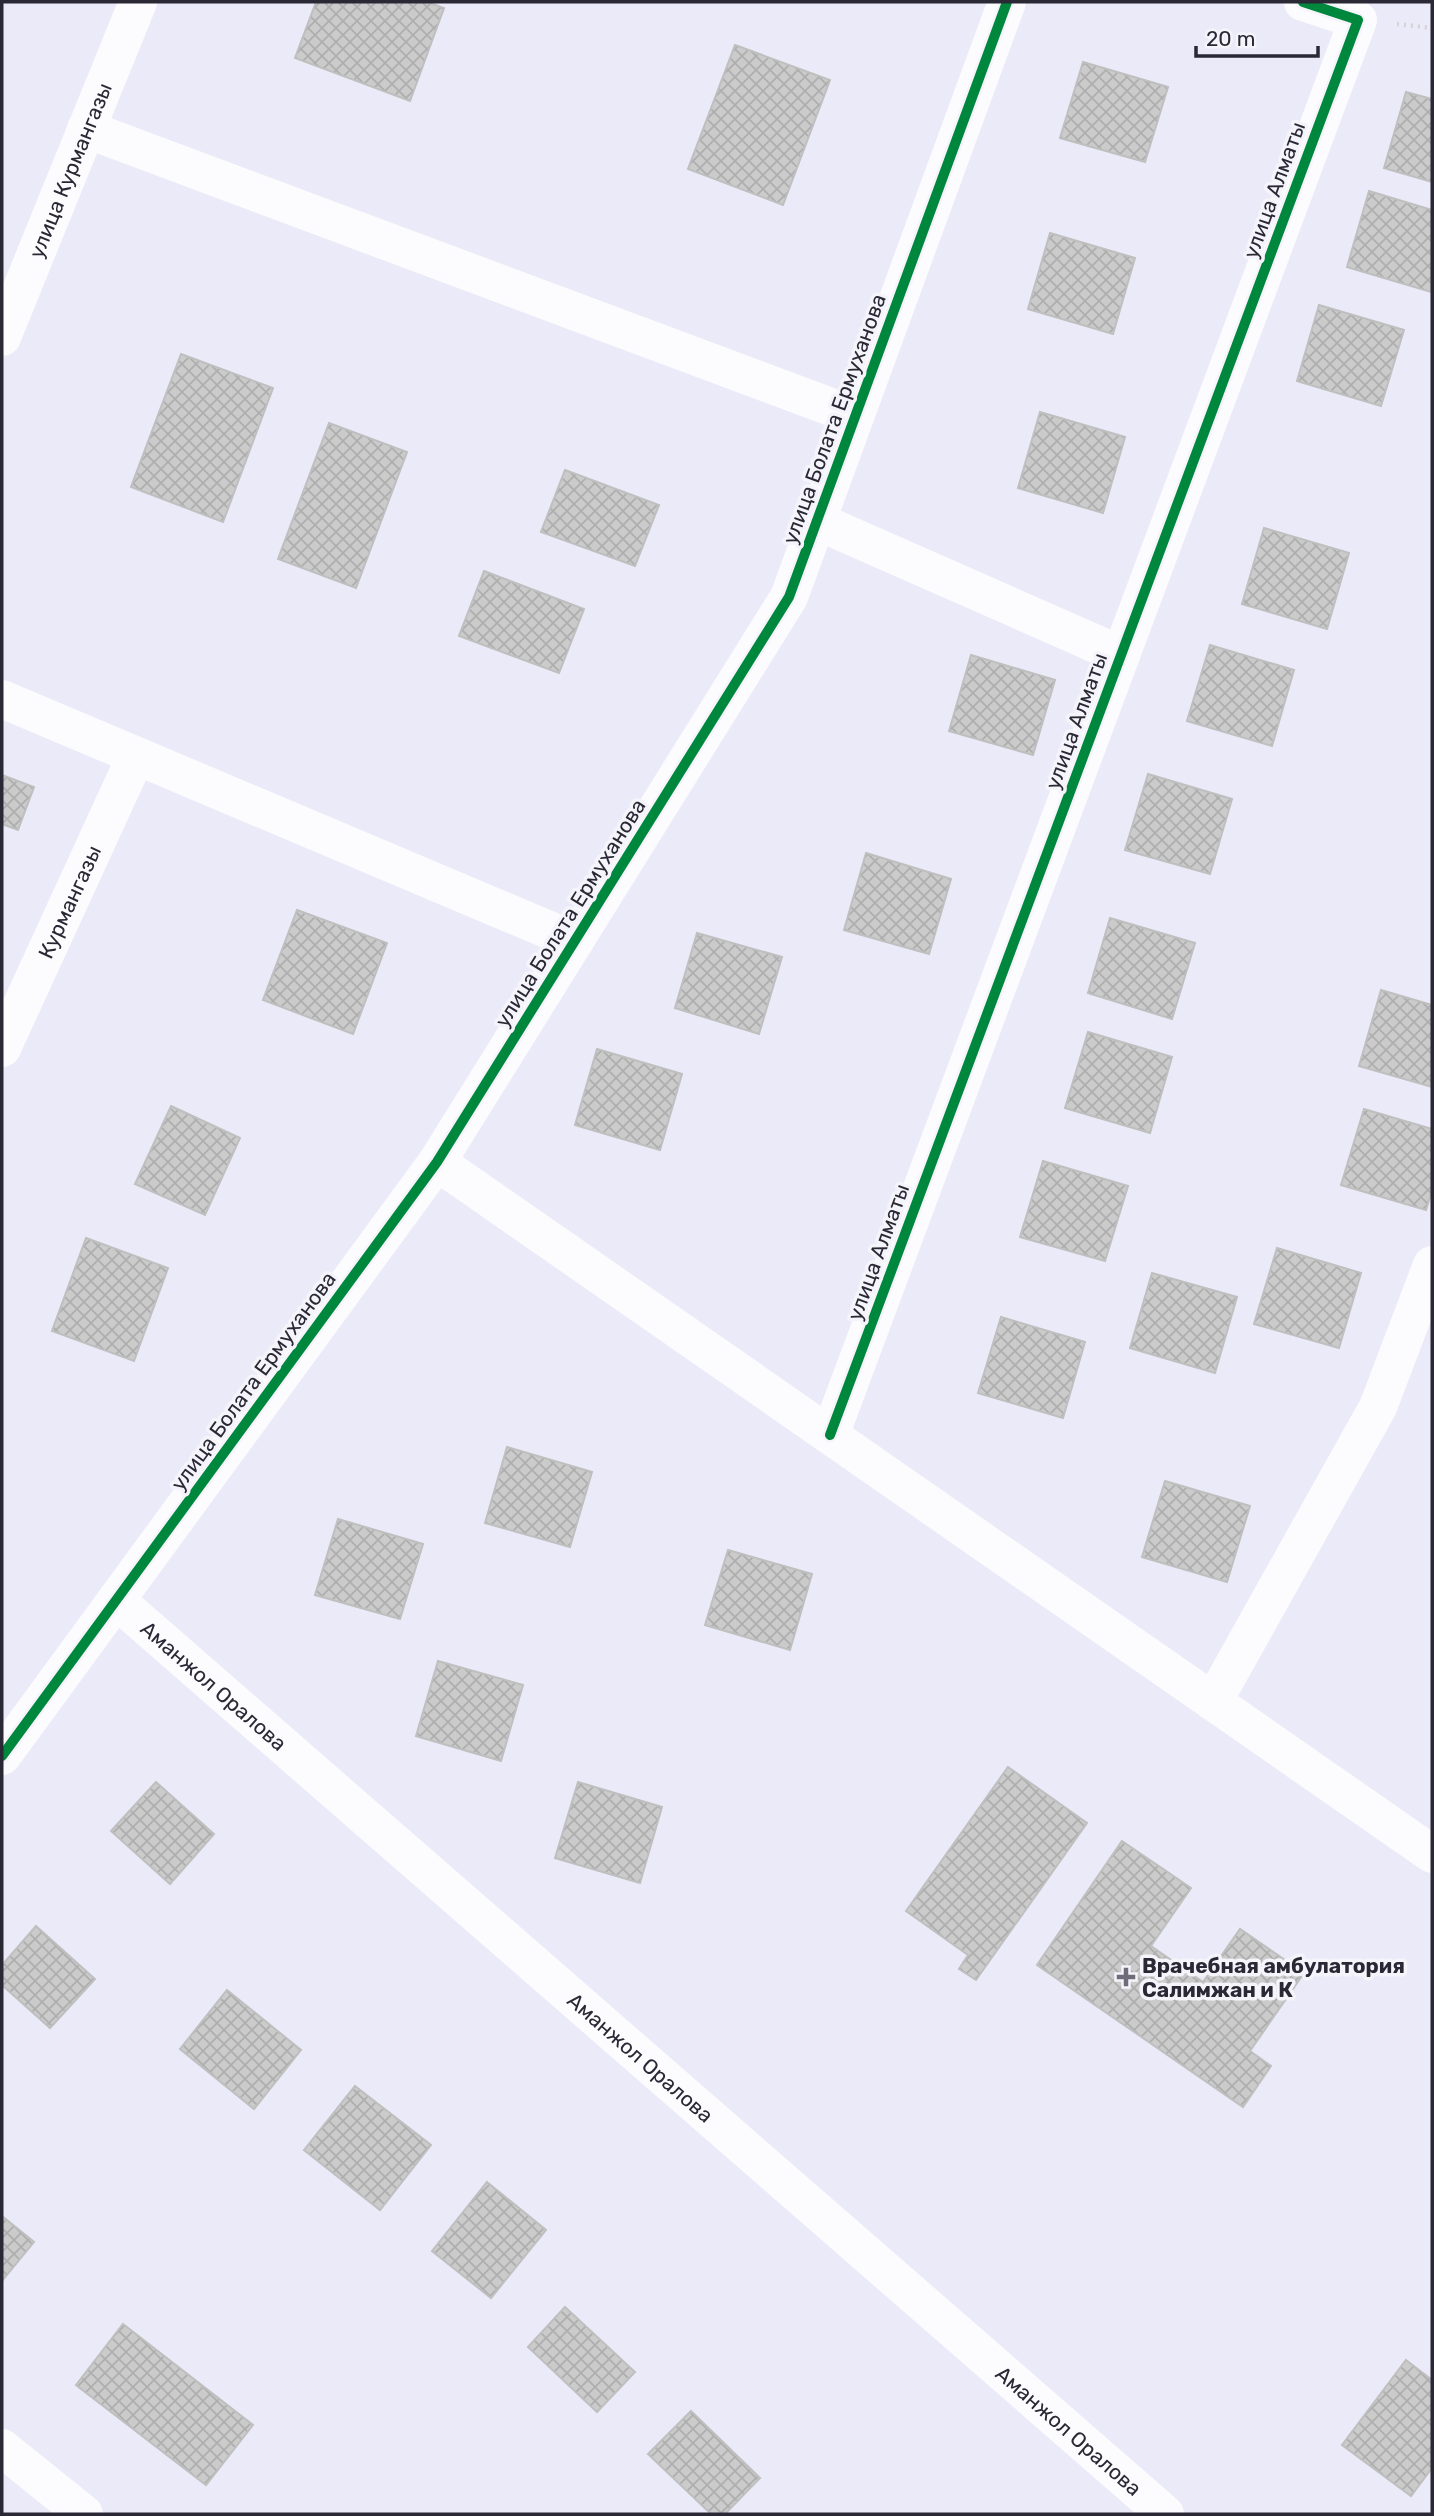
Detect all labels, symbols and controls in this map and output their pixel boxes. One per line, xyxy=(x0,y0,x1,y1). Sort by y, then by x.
scale bar xyxy=(1196,14,1318,58)
text: 20 m xyxy=(1206,26,1255,51)
street label: улица Курмангазы xyxy=(23,79,116,262)
street label: улица Алматы xyxy=(1238,118,1310,262)
street label: улица Болата Ермуханова xyxy=(777,291,891,547)
street label: улица Алматы xyxy=(1040,649,1112,793)
street label: улица Болата Ермуханова xyxy=(489,794,651,1032)
street label: Курмангазы xyxy=(32,841,106,962)
street label: улица Алматы xyxy=(842,1180,914,1324)
street label: улица Болата Ермуханова xyxy=(165,1267,341,1495)
street label: Аманжол Оралова xyxy=(136,1615,292,1756)
place label: Врачебная амбулатория Салимжан и К xyxy=(1142,1953,1405,2002)
marker: Врачебная амбулатория Салимжан и К xyxy=(1116,1967,1136,1987)
street label: Аманжол Оралова xyxy=(563,1987,719,2127)
street label: Аманжол Оралова xyxy=(991,2360,1147,2500)

